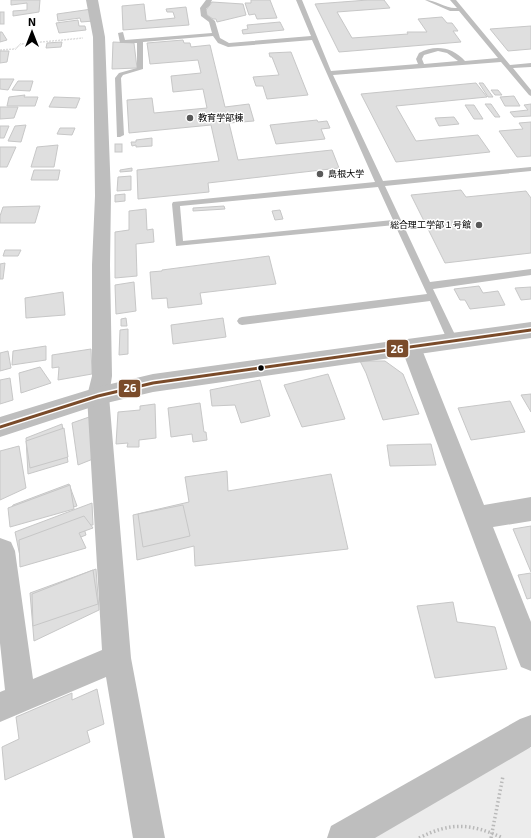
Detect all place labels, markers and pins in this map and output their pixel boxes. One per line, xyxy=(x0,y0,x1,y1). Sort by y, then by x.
place label: 教育学部棟 xyxy=(198,112,244,123)
marker: 教育学部棟 xyxy=(185,113,195,123)
place label: 島根大学 xyxy=(328,168,364,179)
marker: 島根大学 xyxy=(315,169,325,179)
place label: 総合理工学部１号館 xyxy=(390,219,471,230)
marker: 総合理工学部１号館 xyxy=(474,220,484,230)
unlabelled marker xyxy=(256,363,266,373)

